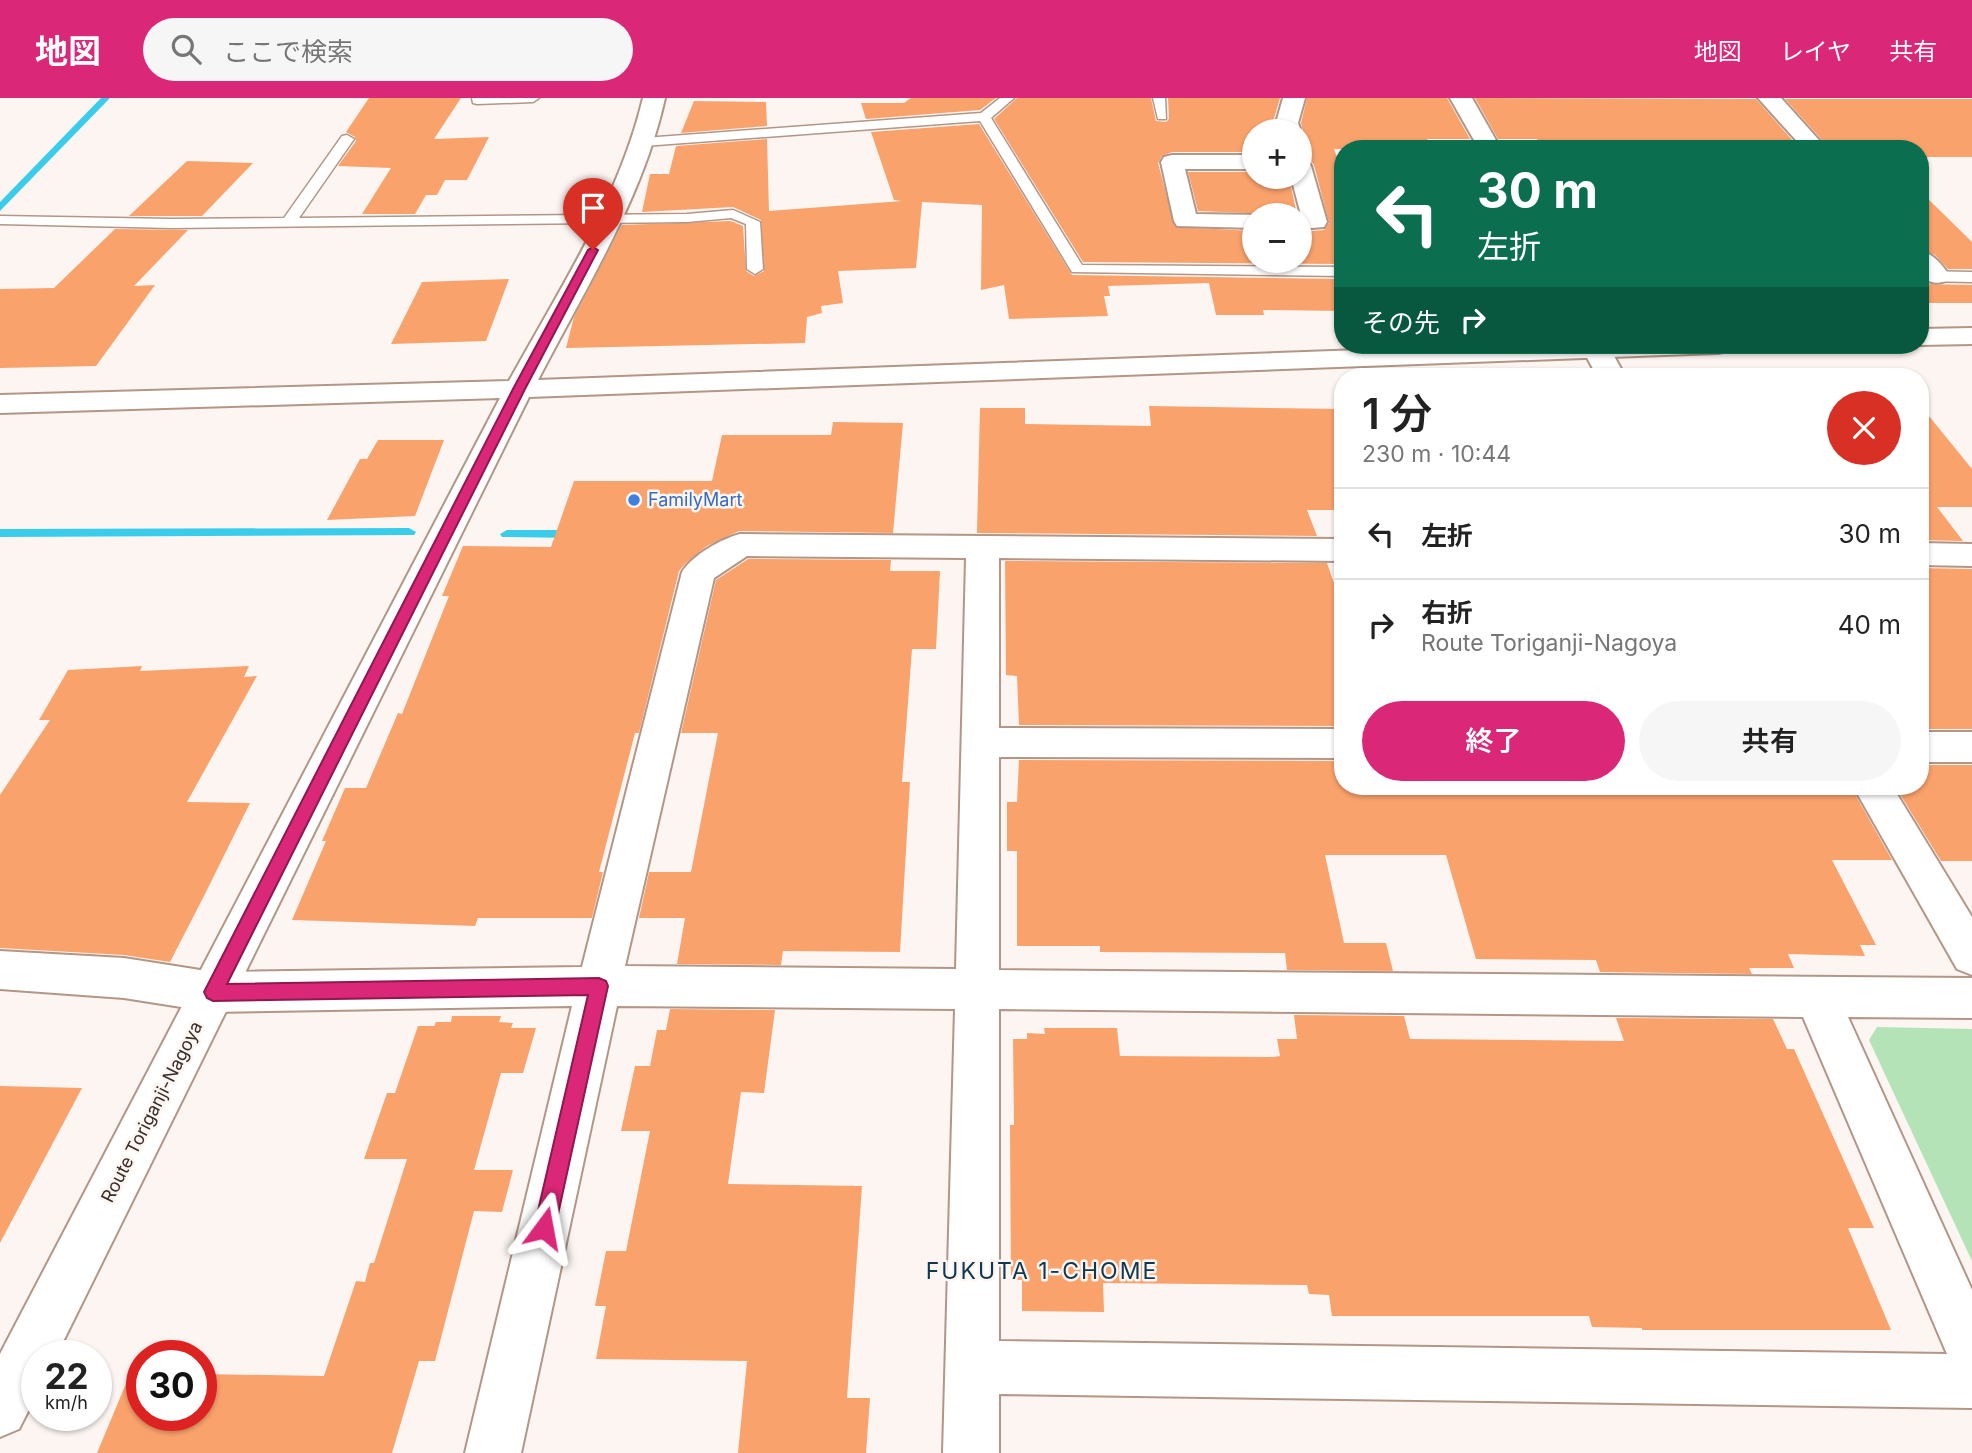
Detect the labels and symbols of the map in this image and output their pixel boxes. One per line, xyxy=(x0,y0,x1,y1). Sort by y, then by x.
pin xyxy=(563,178,623,250)
place label: FamilyMart xyxy=(648,489,742,510)
marker: FamilyMart xyxy=(626,492,642,508)
street label: Route Toriganji-Nagoya xyxy=(97,1018,206,1206)
position arrow xyxy=(507,1191,581,1265)
district label: FUKUTA 1-CHOME xyxy=(926,1257,1158,1285)
speed limit sign: 30 xyxy=(126,1340,217,1431)

